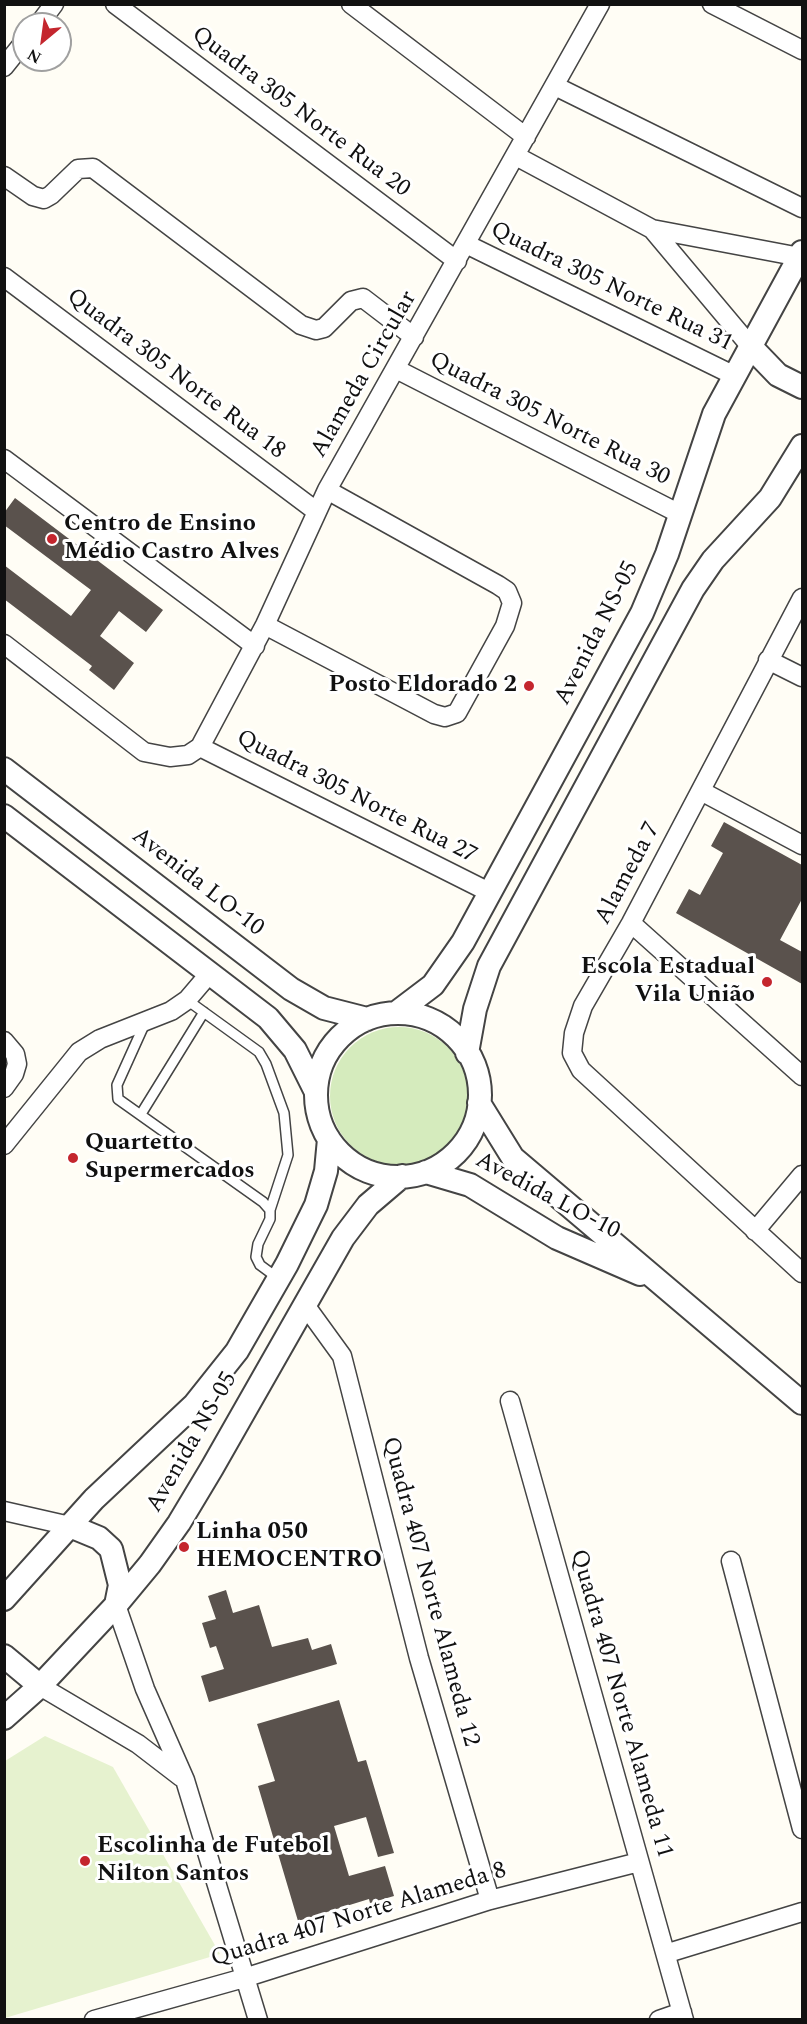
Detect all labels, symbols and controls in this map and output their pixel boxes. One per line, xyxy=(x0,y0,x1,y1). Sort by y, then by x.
north arrow xyxy=(12,12,72,72)
street label: Quadra 305 Norte Rua 20 xyxy=(185,21,415,205)
text: N xyxy=(23,42,46,70)
street label: Quadra 305 Norte Rua 31 xyxy=(485,217,737,359)
street label: Quadra 305 Norte Rua 18 xyxy=(60,283,290,467)
street label: Alameda Circular xyxy=(306,287,424,463)
street label: Quadra 305 Norte Rua 30 xyxy=(424,347,674,493)
place label: Centro de Ensino Médio Castro Alves xyxy=(64,511,280,567)
marker: Centro de Ensino Médio Castro Alves xyxy=(45,532,59,546)
street label: Avenida NS-05 xyxy=(549,557,647,711)
place label: Posto Eldorado 2 xyxy=(329,672,517,700)
marker: Posto Eldorado 2 xyxy=(522,679,536,693)
street label: Quadra 305 Norte Rua 27 xyxy=(231,725,481,871)
street label: Alameda 7 xyxy=(590,818,668,930)
street label: Avenida LO-10 xyxy=(125,822,269,944)
place label: Escola Estadual Vila União xyxy=(581,954,755,1010)
marker: Escola Estadual Vila União xyxy=(760,975,774,989)
place label: Quartetto Supermercados xyxy=(85,1130,255,1186)
street label: Avedida LO-10 xyxy=(470,1147,624,1247)
marker: Quartetto Supermercados xyxy=(66,1151,80,1165)
street label: Avenida NS-05 xyxy=(141,1368,245,1518)
street label: Quadra 407 Norte Alameda 12 xyxy=(374,1434,484,1750)
place label: Linha 050 HEMOCENTRO xyxy=(196,1519,382,1575)
marker: Linha 050 HEMOCENTRO xyxy=(177,1540,191,1554)
street label: Quadra 407 Norte Alameda 11 xyxy=(562,1547,678,1861)
place label: Escolinha de Futebol Nilton Santos xyxy=(97,1833,329,1889)
marker: Escolinha de Futebol Nilton Santos xyxy=(78,1854,92,1868)
street label: Quadra 407 Norte Alameda 8 xyxy=(208,1857,510,1975)

